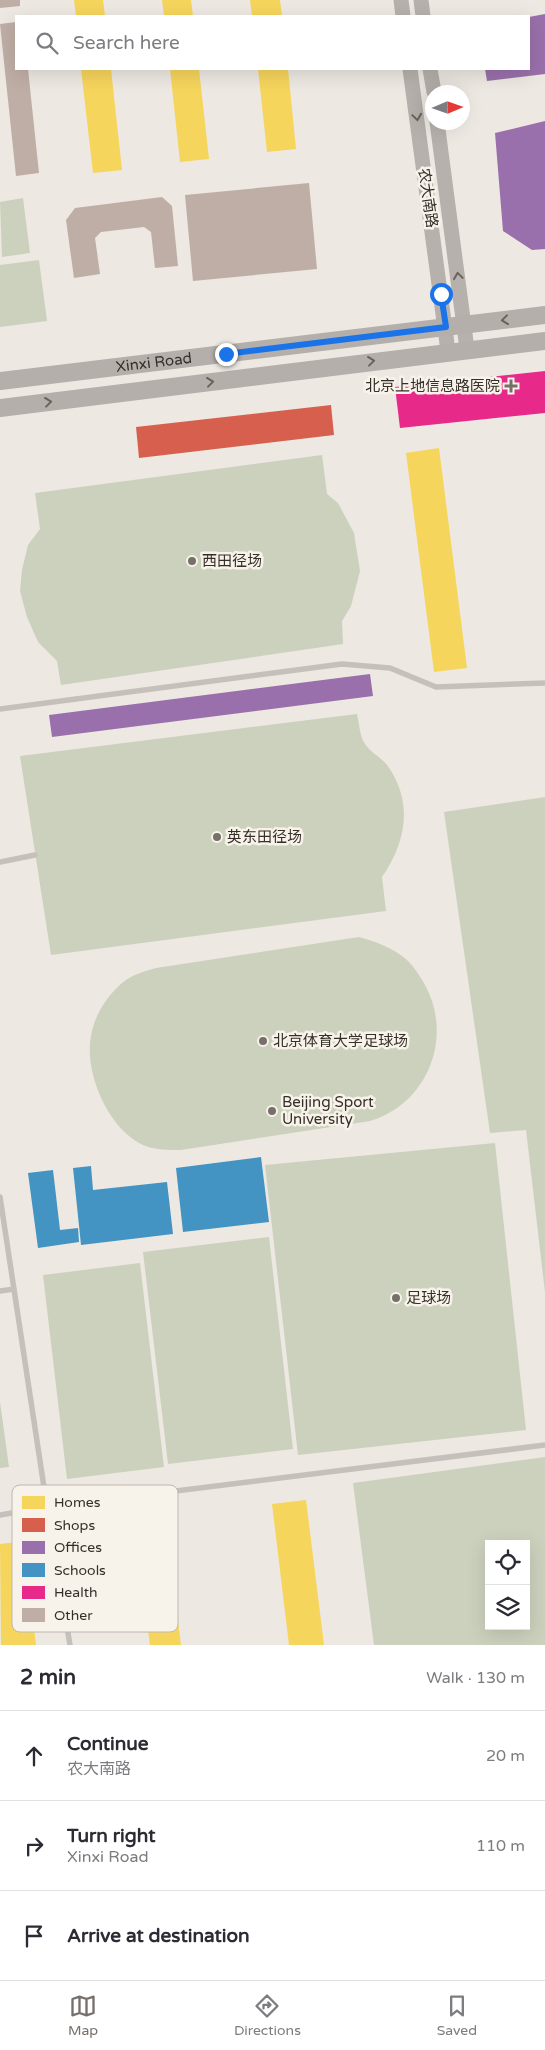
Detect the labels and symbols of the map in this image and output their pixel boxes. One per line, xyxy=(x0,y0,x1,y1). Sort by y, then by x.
north arrow xyxy=(425,85,470,130)
one-way arrow xyxy=(411,113,422,121)
street label: 农大南路 xyxy=(415,167,441,229)
one-way arrow xyxy=(453,272,464,280)
route start xyxy=(430,283,453,306)
one-way arrow xyxy=(500,314,508,325)
route end xyxy=(215,343,238,366)
street label: Xinxi Road xyxy=(115,349,193,376)
one-way arrow xyxy=(367,356,375,367)
one-way arrow xyxy=(206,377,214,388)
place label: 北京上地信息路医院 xyxy=(365,377,500,395)
marker: 北京上地信息路医院 xyxy=(504,379,518,393)
one-way arrow xyxy=(45,397,53,408)
place label: 西田径场 xyxy=(202,552,262,570)
marker: 西田径场 xyxy=(186,555,198,567)
place label: 英东田径场 xyxy=(227,828,302,846)
marker: 英东田径场 xyxy=(211,831,223,843)
place label: 北京体育大学足球场 xyxy=(273,1032,408,1050)
marker: 北京体育大学足球场 xyxy=(257,1035,269,1047)
place label: Beijing Sport University xyxy=(282,1093,374,1128)
marker: Beijing Sport University xyxy=(266,1105,278,1117)
place label: 足球场 xyxy=(406,1289,451,1307)
marker: 足球场 xyxy=(390,1292,402,1304)
legend xyxy=(12,1485,178,1632)
text: Homes xyxy=(54,1494,101,1511)
text: Shops xyxy=(54,1517,95,1534)
text: Offices xyxy=(54,1539,102,1556)
text: Schools xyxy=(54,1562,106,1579)
text: Health xyxy=(54,1584,98,1601)
text: Other xyxy=(54,1607,93,1624)

